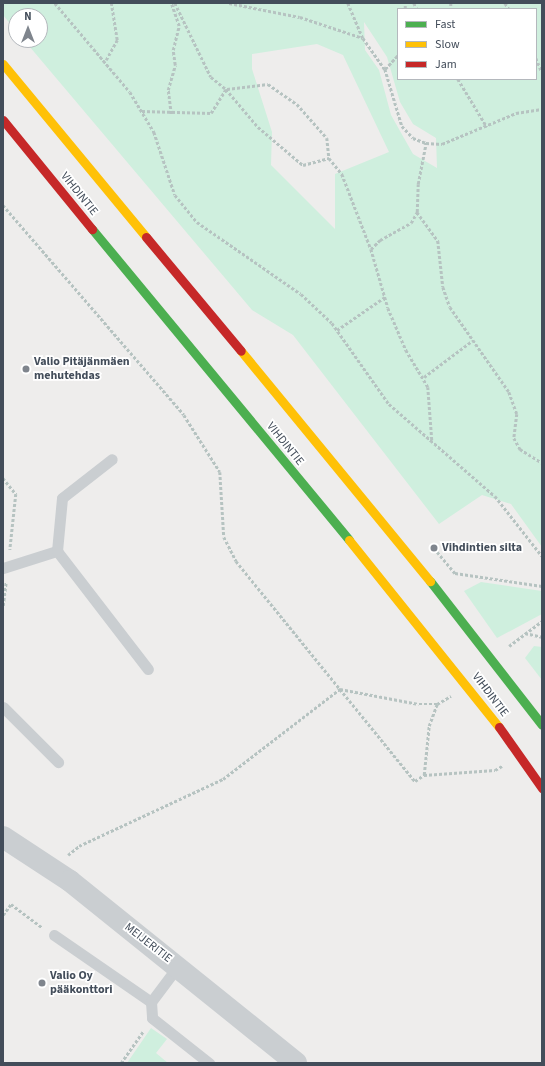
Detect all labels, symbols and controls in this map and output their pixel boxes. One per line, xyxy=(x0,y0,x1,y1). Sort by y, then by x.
north arrow xyxy=(8,8,48,48)
legend xyxy=(397,8,537,80)
text: N xyxy=(24,9,32,24)
text: Fast xyxy=(435,16,455,33)
text: Slow xyxy=(435,36,460,53)
text: Jam xyxy=(435,56,457,73)
street label: VIHDINTIE xyxy=(57,170,101,218)
place label: Valio Pitäjänmäen mehutehdas xyxy=(34,355,130,383)
marker: Valio Pitäjänmäen mehutehdas xyxy=(21,364,31,374)
street label: VIHDINTIE xyxy=(263,420,307,468)
place label: Vihdintien silta xyxy=(442,541,522,555)
marker: Vihdintien silta xyxy=(429,543,439,553)
street label: VIHDINTIE xyxy=(469,670,511,720)
street label: MEIJERITIE xyxy=(121,920,175,966)
place label: Valio Oy pääkonttori xyxy=(50,969,113,997)
marker: Valio Oy pääkonttori xyxy=(37,978,47,988)

